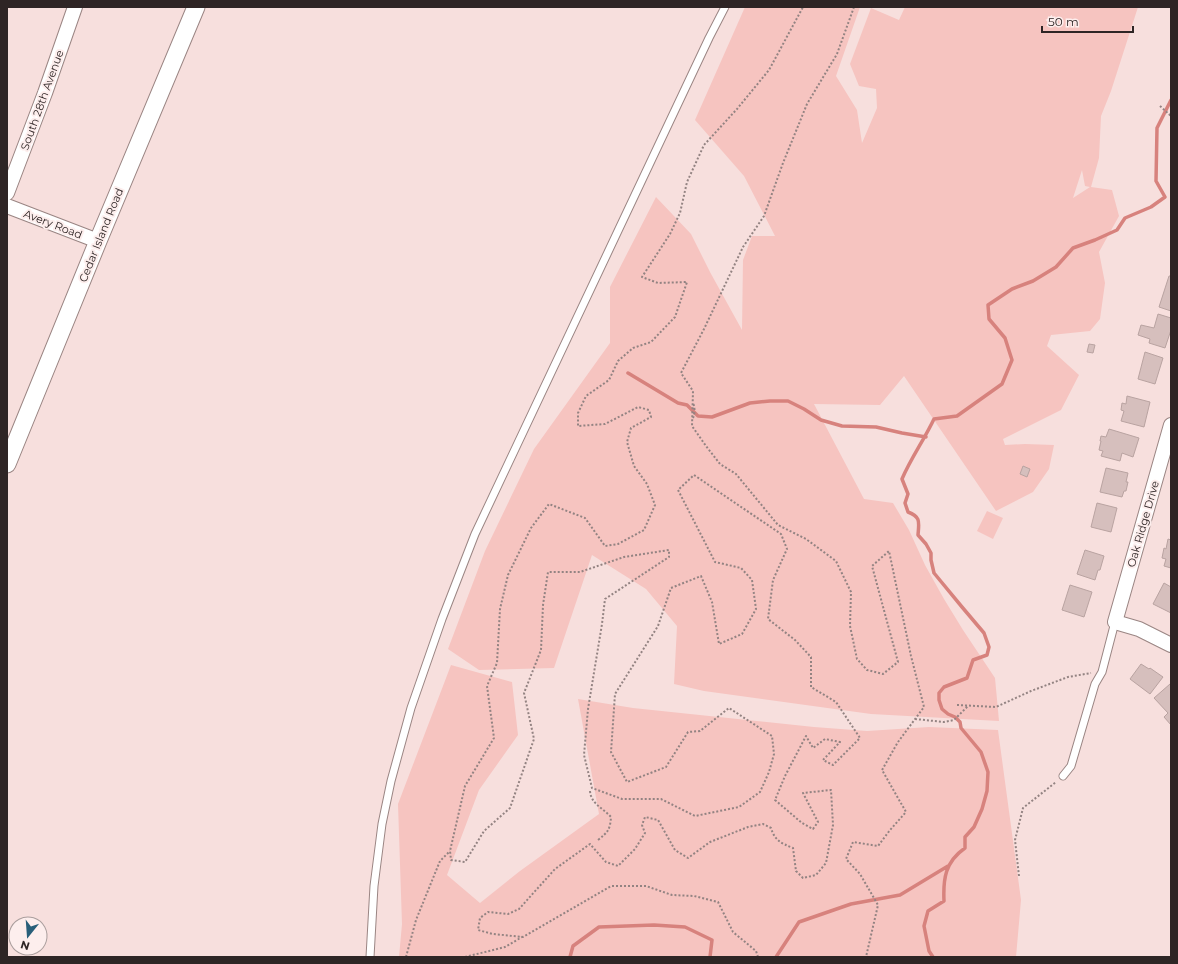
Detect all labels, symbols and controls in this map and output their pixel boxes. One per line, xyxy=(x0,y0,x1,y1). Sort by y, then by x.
scale bar xyxy=(1042,8,1133,34)
text: 50 m xyxy=(1048,14,1079,29)
street label: South 28th Avenue xyxy=(17,48,67,152)
street label: Cedar Island Road xyxy=(76,186,126,284)
street label: Avery Road xyxy=(22,206,84,242)
street label: Oak Ridge Drive xyxy=(1124,479,1162,569)
north arrow xyxy=(8,916,48,956)
text: N xyxy=(19,938,31,954)

